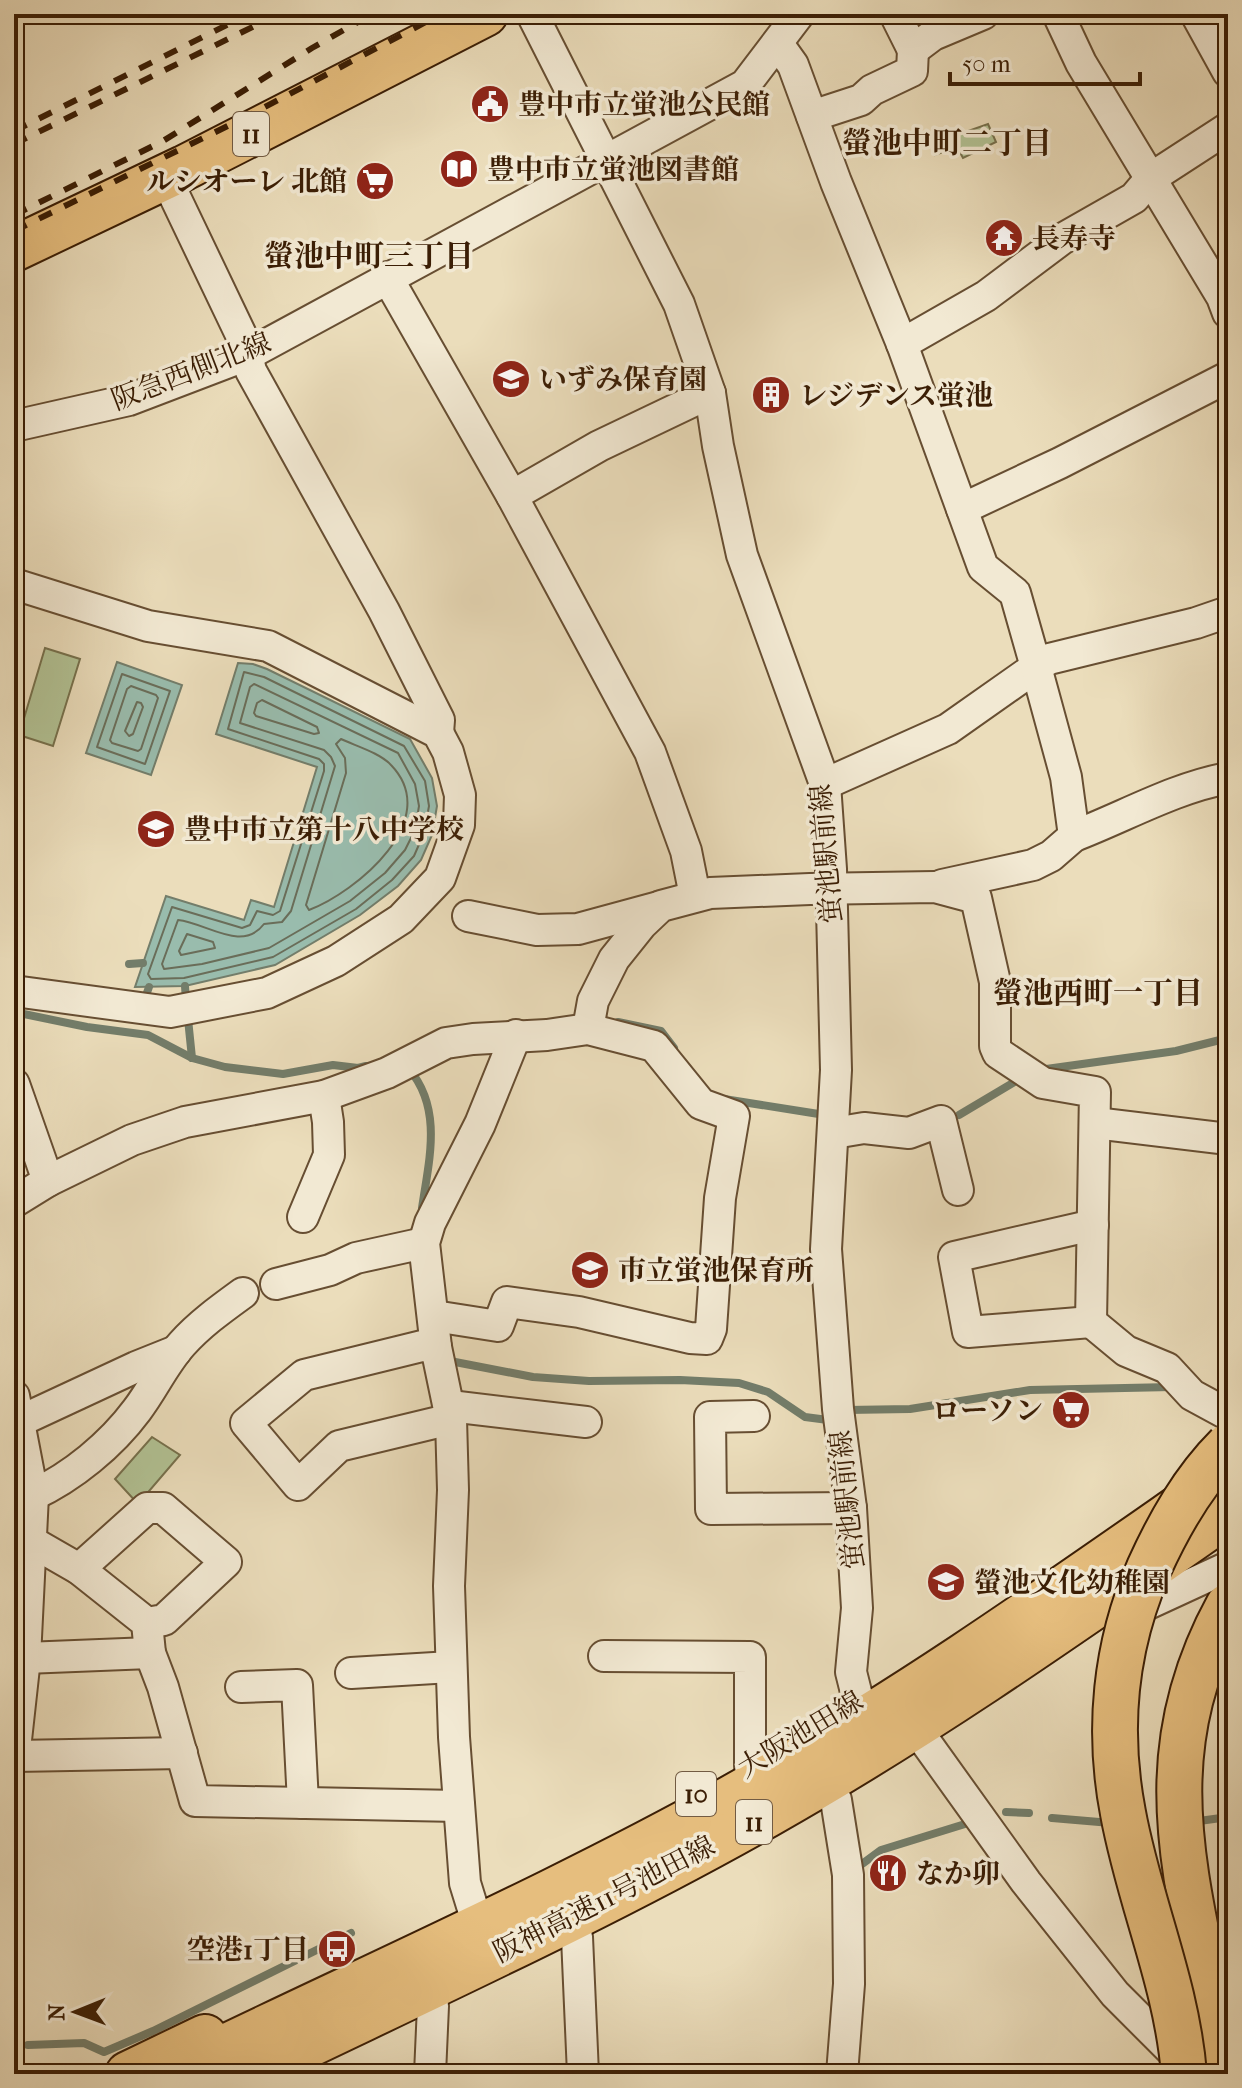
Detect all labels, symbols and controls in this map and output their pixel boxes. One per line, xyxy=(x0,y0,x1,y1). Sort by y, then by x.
scale bar xyxy=(950,36,1140,86)
text: 50 m xyxy=(962,50,1011,78)
public building icon: 豊中市立蛍池公民館 xyxy=(469,83,511,125)
place label: 豊中市立蛍池公民館 xyxy=(518,88,770,121)
road number: 11 xyxy=(233,112,269,156)
district label: 螢池中町二丁目 xyxy=(842,126,1052,161)
library icon: 豊中市立蛍池図書館 xyxy=(438,148,480,190)
place label: 豊中市立蛍池図書館 xyxy=(487,153,739,186)
supermarket icon: ルシオーレ 北館 xyxy=(354,160,396,202)
place label: ルシオーレ 北館 xyxy=(146,165,347,198)
temple icon: 長寿寺 xyxy=(983,217,1025,259)
place label: 長寿寺 xyxy=(1032,222,1116,255)
district label: 螢池中町三丁目 xyxy=(264,239,474,274)
street label: 阪急西側北線 xyxy=(107,325,275,417)
school or university icon: いずみ保育園 xyxy=(490,358,532,400)
place label: いずみ保育園 xyxy=(539,363,707,396)
building icon: レジデンス蛍池 xyxy=(750,374,792,416)
place label: レジデンス蛍池 xyxy=(799,379,993,412)
street label: 蛍池駅前線 xyxy=(803,783,849,925)
school or university icon: 豊中市立第十八中学校 xyxy=(135,808,177,850)
place label: 豊中市立第十八中学校 xyxy=(184,813,464,846)
district label: 螢池西町一丁目 xyxy=(993,976,1203,1011)
school or university icon: 市立蛍池保育所 xyxy=(569,1249,611,1291)
place label: 市立蛍池保育所 xyxy=(618,1254,814,1287)
supermarket icon: ローソン xyxy=(1050,1389,1092,1431)
place label: ローソン xyxy=(932,1394,1043,1427)
street label: 蛍池駅前線 xyxy=(823,1429,871,1571)
school or university icon: 螢池文化幼稚園 xyxy=(925,1561,967,1603)
place label: 螢池文化幼稚園 xyxy=(974,1566,1170,1599)
street label: 大阪池田線 xyxy=(731,1684,869,1784)
road number: 10 xyxy=(676,1772,716,1816)
road number: 11 xyxy=(736,1800,772,1844)
street label: 阪神高速11号池田線 xyxy=(488,1829,720,1969)
restaurant icon: なか卯 xyxy=(867,1852,909,1894)
place label: なか卯 xyxy=(916,1857,1000,1890)
bus stop icon: 空港1丁目 xyxy=(316,1928,358,1970)
place label: 空港1丁目 xyxy=(187,1933,309,1966)
north arrow xyxy=(36,1972,116,2052)
text: N xyxy=(44,2003,70,2021)

